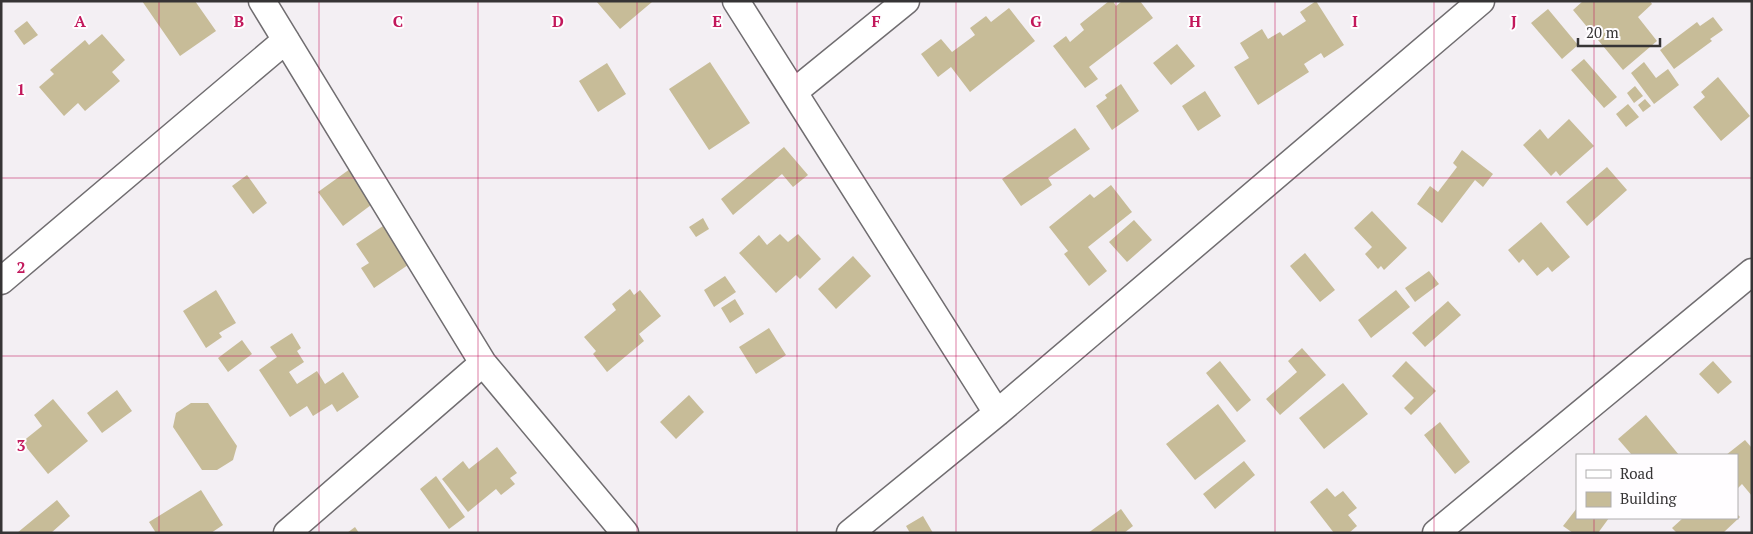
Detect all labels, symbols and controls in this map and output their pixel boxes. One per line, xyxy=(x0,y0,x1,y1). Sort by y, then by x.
text: A xyxy=(74,10,86,32)
text: B xyxy=(234,10,244,32)
text: C xyxy=(393,10,403,32)
text: D xyxy=(552,10,564,32)
text: E xyxy=(712,10,722,32)
text: F xyxy=(871,10,881,32)
text: G xyxy=(1030,10,1042,32)
text: H xyxy=(1189,10,1201,32)
text: I xyxy=(1352,10,1358,32)
text: J xyxy=(1511,10,1517,32)
scale bar xyxy=(1578,15,1660,47)
text: 20 m xyxy=(1586,22,1619,42)
text: 1 xyxy=(16,78,26,100)
text: 2 xyxy=(16,256,26,278)
text: 3 xyxy=(16,434,26,456)
legend xyxy=(1576,454,1738,519)
text: Road xyxy=(1620,463,1653,483)
text: Building xyxy=(1620,488,1678,508)

